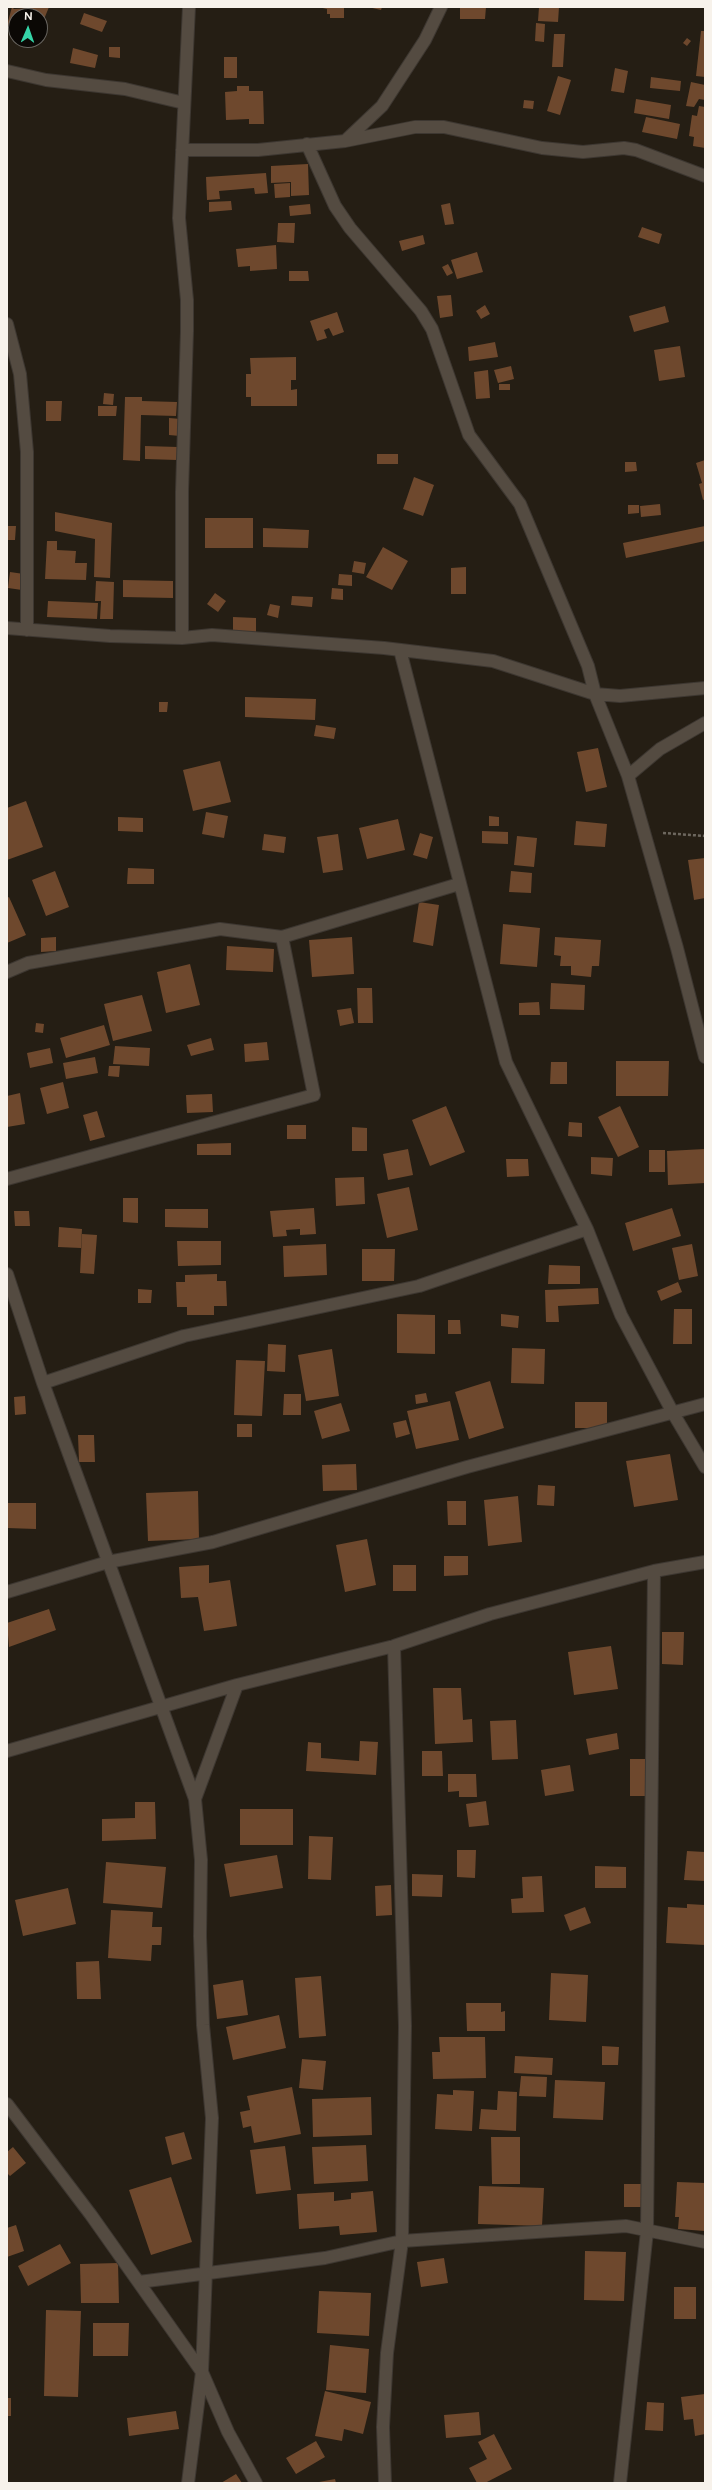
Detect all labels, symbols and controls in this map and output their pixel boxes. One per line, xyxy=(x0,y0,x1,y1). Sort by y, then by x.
north arrow xyxy=(8,8,48,48)
text: N xyxy=(24,10,33,23)

